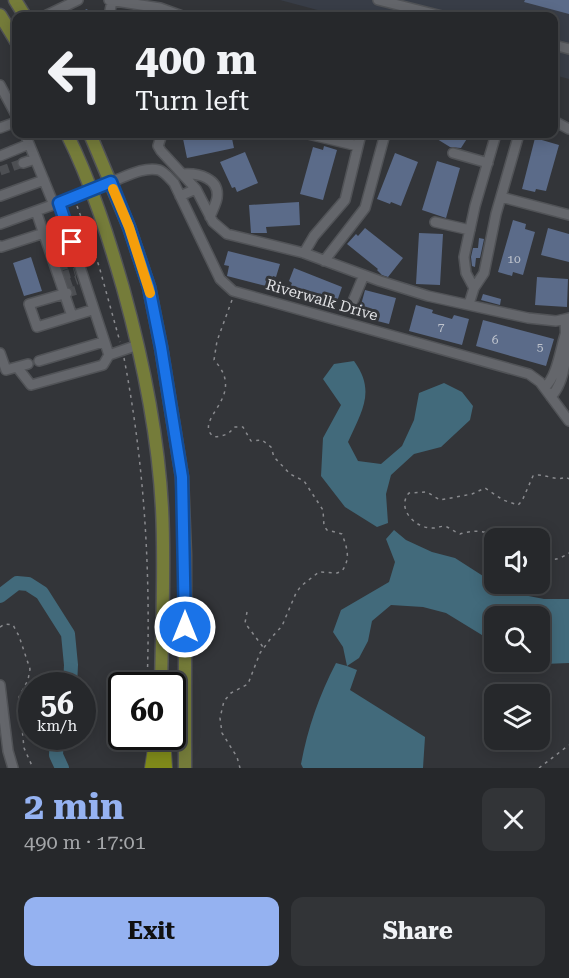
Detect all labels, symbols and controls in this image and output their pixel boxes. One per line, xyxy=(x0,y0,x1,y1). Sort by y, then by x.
text: 400 m xyxy=(135,35,257,84)
icon: left xyxy=(36,36,114,114)
text: Turn left xyxy=(135,85,249,117)
pin xyxy=(46,216,97,267)
icon: arrive xyxy=(55,225,88,258)
house number: 10 xyxy=(507,252,521,266)
street label: Riverwalk Drive xyxy=(264,275,380,325)
house number: 7 xyxy=(438,320,445,334)
house number: 6 xyxy=(492,333,499,347)
house number: 5 xyxy=(537,340,544,354)
map controls xyxy=(484,528,550,750)
button: sound xyxy=(484,528,550,594)
position arrow xyxy=(153,595,217,659)
button: search xyxy=(484,606,550,672)
speed limit sign: 60 xyxy=(108,672,186,750)
button: layers xyxy=(484,684,550,750)
text: 56 xyxy=(40,686,74,721)
text: km/h xyxy=(37,717,77,735)
text: 2 min xyxy=(24,786,124,828)
button: close xyxy=(482,788,545,851)
text: 490 m · 17:01 xyxy=(24,830,146,854)
button: Exit xyxy=(24,897,279,966)
button: Share xyxy=(291,897,545,966)

